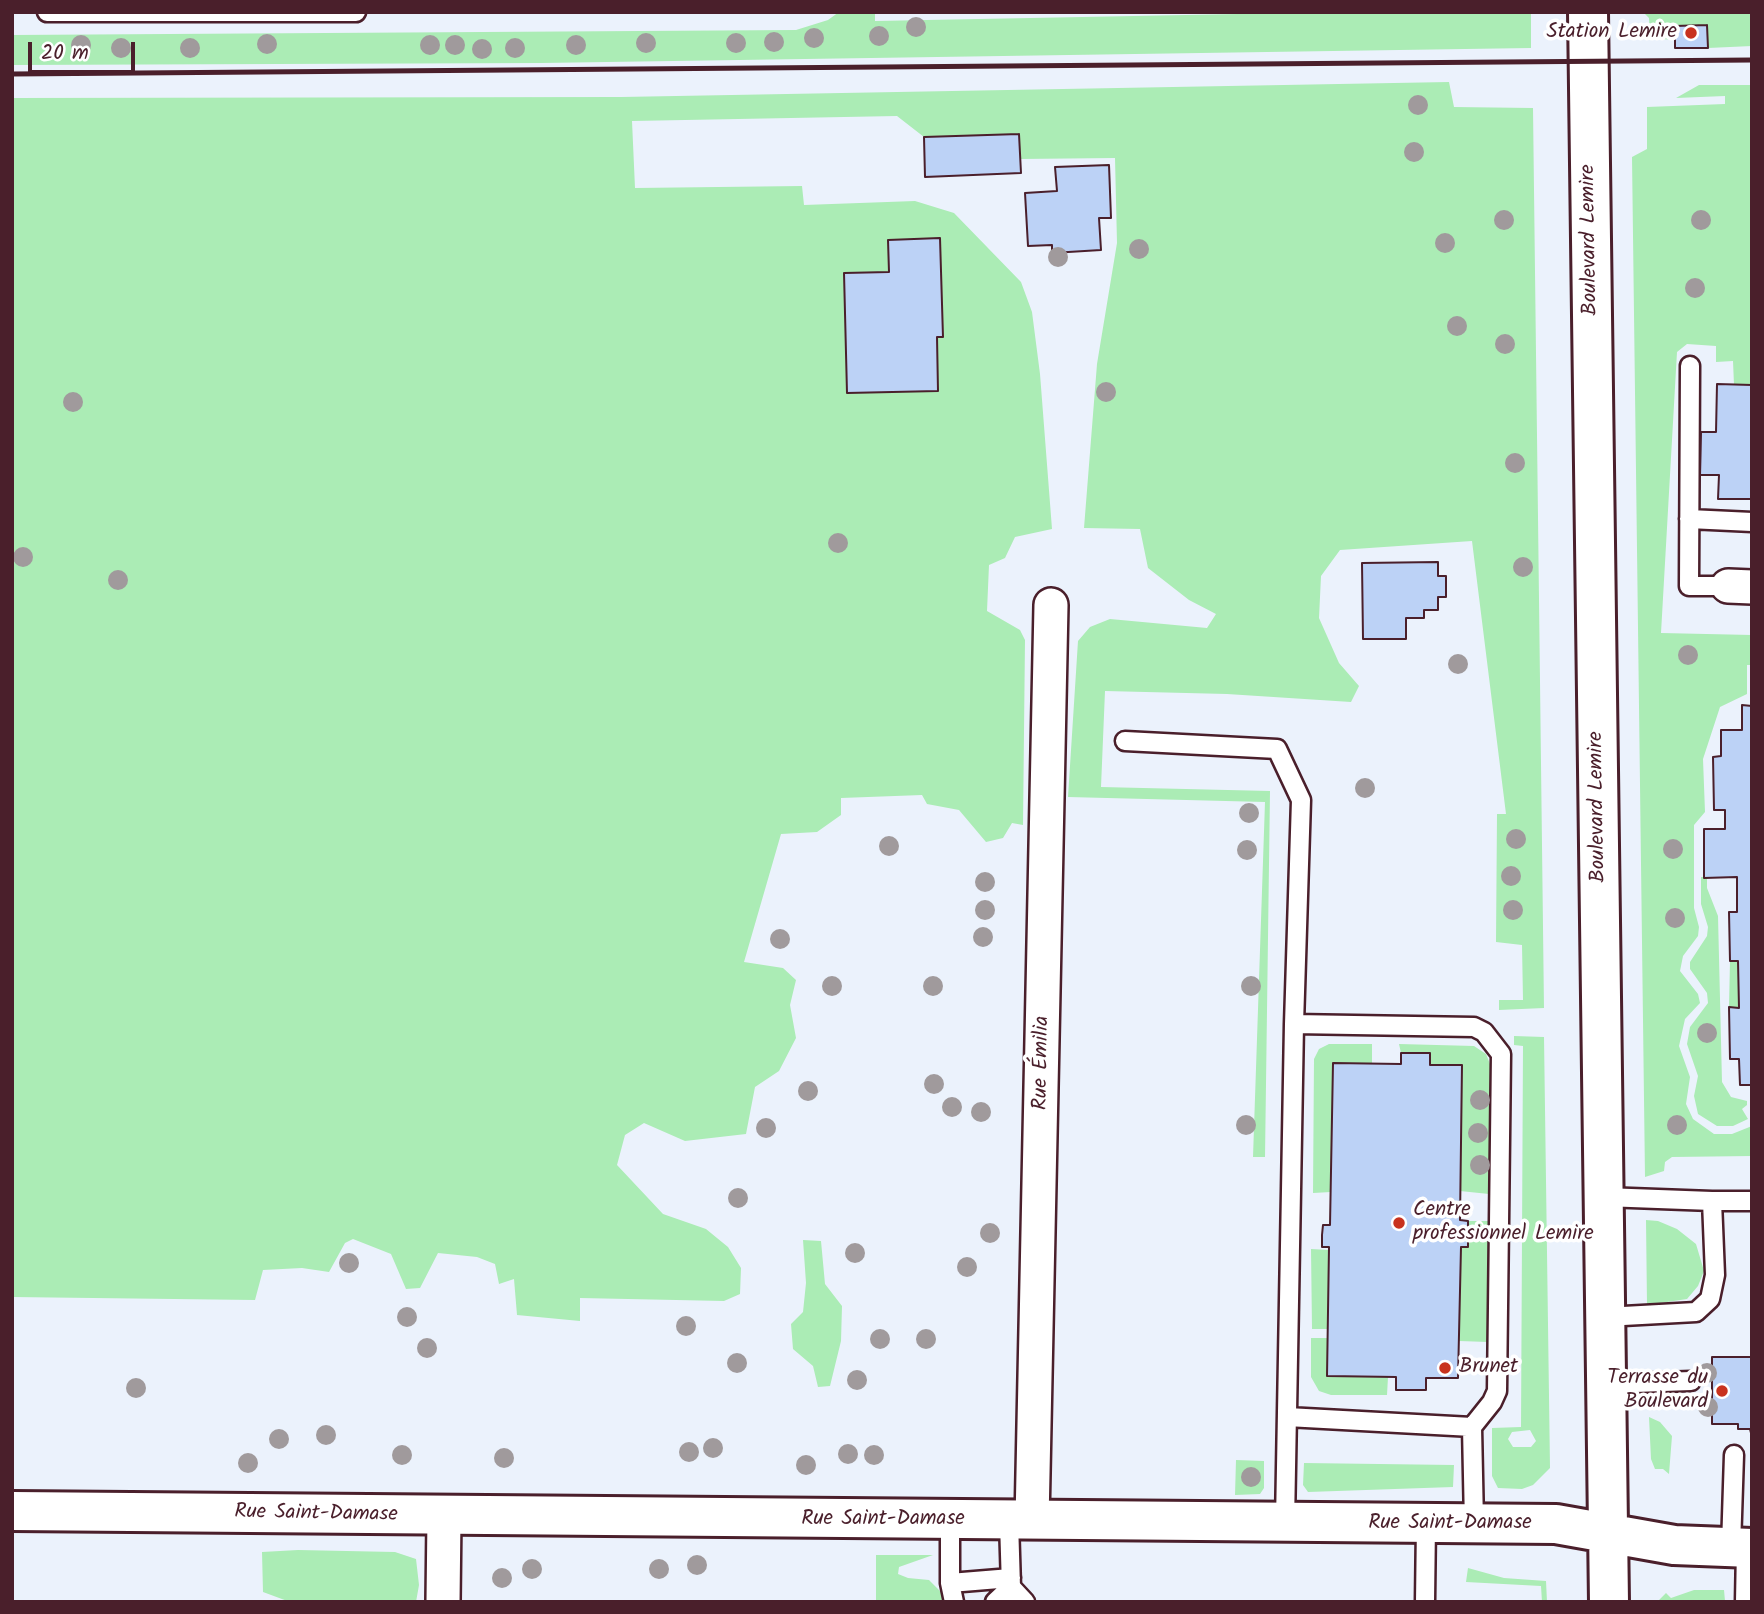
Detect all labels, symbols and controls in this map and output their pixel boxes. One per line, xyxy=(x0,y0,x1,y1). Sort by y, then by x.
place label: Station Lemire xyxy=(1547,20,1677,46)
marker: Station Lemire xyxy=(1683,25,1699,41)
scale bar xyxy=(32,28,138,72)
text: 20 m xyxy=(41,37,89,70)
street label: Boulevard Lemire xyxy=(1577,164,1605,316)
street label: Boulevard Lemire xyxy=(1585,731,1613,883)
street label: Rue Émilia xyxy=(1030,1016,1056,1110)
place label: Centre professionnel Lemire xyxy=(1413,1198,1594,1248)
marker: Centre professionnel Lemire xyxy=(1391,1215,1407,1231)
place label: Brunet xyxy=(1459,1355,1518,1381)
marker: Brunet xyxy=(1437,1360,1453,1376)
place label: Terrasse du Boulevard xyxy=(1607,1366,1708,1416)
marker: Terrasse du Boulevard xyxy=(1714,1383,1730,1399)
street label: Rue Saint-Damase xyxy=(234,1501,398,1529)
street label: Rue Saint-Damase xyxy=(801,1507,965,1533)
street label: Rue Saint-Damase xyxy=(1368,1511,1532,1537)

